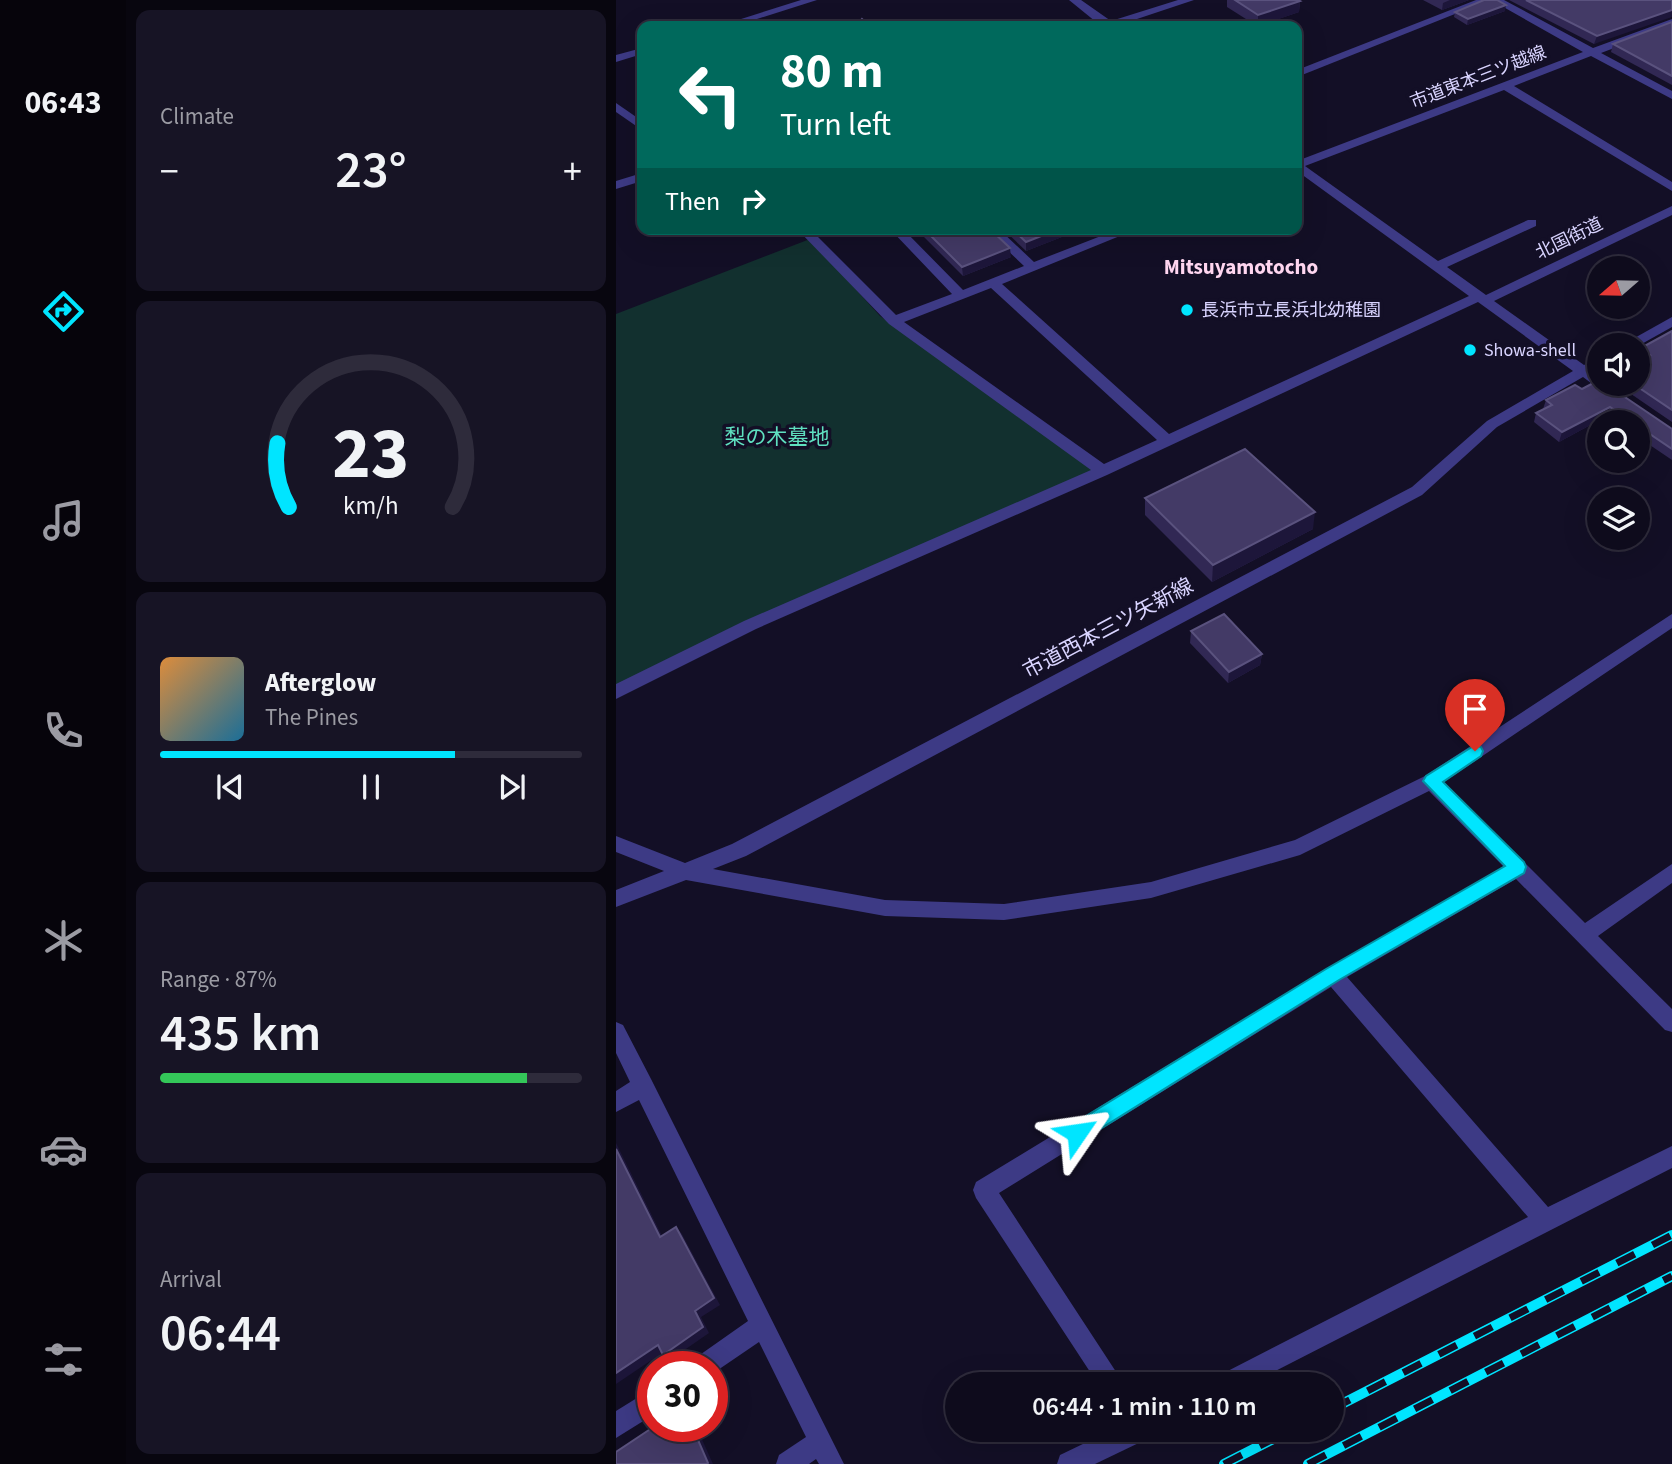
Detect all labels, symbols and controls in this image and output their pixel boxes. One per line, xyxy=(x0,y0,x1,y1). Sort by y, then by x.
text: 80 m xyxy=(780,37,884,107)
street label: 市道東本三ツ越線 xyxy=(1406,40,1550,115)
icon: left xyxy=(665,49,756,140)
text: 06:43 xyxy=(24,80,102,126)
text: Climate xyxy=(160,100,234,133)
text: Turn left xyxy=(780,102,891,148)
text: 23° xyxy=(335,134,407,208)
text: − xyxy=(160,145,179,199)
text: + xyxy=(563,145,582,199)
icon: right xyxy=(734,182,772,220)
text: Then xyxy=(665,183,720,220)
street label: 北国街道 xyxy=(1531,211,1607,265)
district label: Mitsuyamotocho xyxy=(1164,252,1318,282)
north arrow xyxy=(1587,256,1650,318)
map controls xyxy=(1587,256,1650,550)
icon: directions xyxy=(39,287,88,336)
place label: 長浜市立長浜北幼稚園 xyxy=(1201,298,1381,323)
marker: 長浜市立長浜北幼稚園 xyxy=(1179,302,1195,318)
button: sound xyxy=(1587,333,1650,396)
place label: Showa-shell xyxy=(1484,338,1576,363)
marker: Showa-shell xyxy=(1462,342,1478,358)
text: 23 xyxy=(333,403,409,507)
button: search xyxy=(1587,410,1650,473)
park label: 梨の木墓地 xyxy=(725,422,830,452)
button: layers xyxy=(1587,487,1650,550)
text: km/h xyxy=(343,488,399,524)
icon: music xyxy=(39,496,88,545)
street label: 市道西本三ツ矢新線 xyxy=(1018,570,1198,686)
text: Afterglow xyxy=(265,664,376,701)
pin xyxy=(1445,679,1505,751)
icon: arrive xyxy=(1456,690,1494,728)
text: The Pines xyxy=(265,701,358,734)
icon: phone xyxy=(39,706,88,755)
icon: previous xyxy=(211,768,249,806)
icon: pause xyxy=(352,768,390,806)
icon: next xyxy=(493,768,531,806)
icon: climate xyxy=(39,916,88,965)
text: Range · 87% xyxy=(160,963,277,996)
text: 435 km xyxy=(160,997,321,1071)
position arrow xyxy=(1040,1096,1114,1170)
icon: car xyxy=(39,1125,88,1174)
text: Arrival xyxy=(160,1263,222,1296)
text: 06:44 xyxy=(160,1297,281,1371)
icon: filters xyxy=(39,1335,88,1384)
speed limit sign: 30 xyxy=(637,1351,728,1442)
text: 06:44 · 1 min · 110 m xyxy=(1032,1388,1257,1425)

